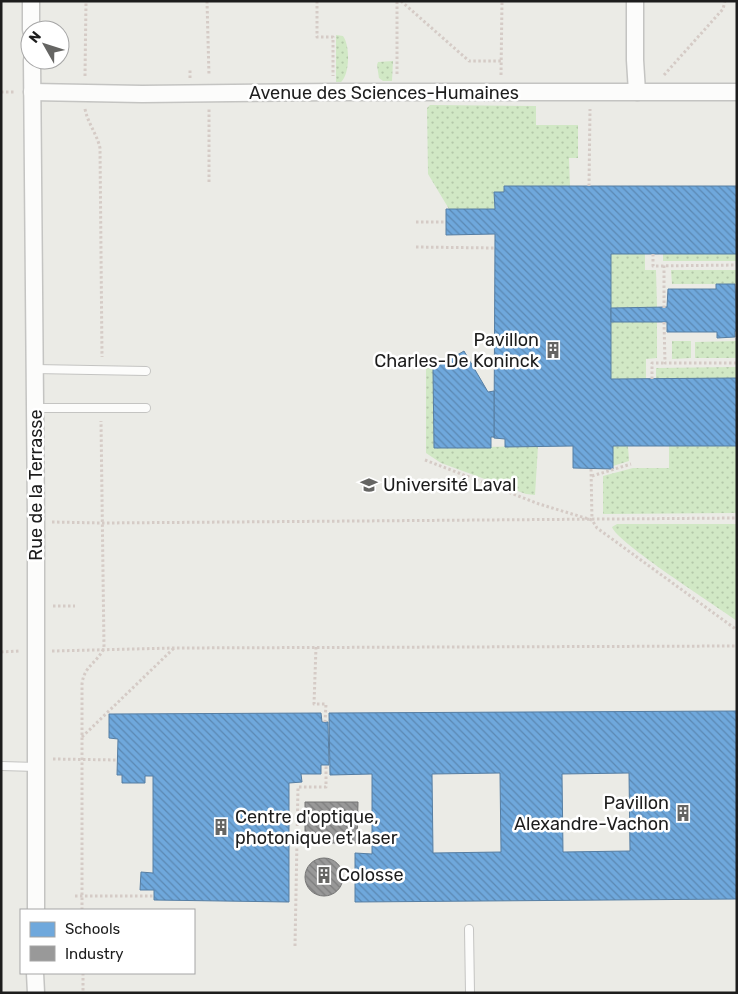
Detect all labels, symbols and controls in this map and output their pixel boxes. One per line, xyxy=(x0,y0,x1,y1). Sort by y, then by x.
north arrow xyxy=(20,20,70,70)
text: N xyxy=(26,28,45,46)
street label: Avenue des Sciences-Humaines xyxy=(249,82,519,104)
place label: Pavillon Charles-De Koninck xyxy=(374,329,540,372)
building icon: Pavillon Charles-De Koninck xyxy=(543,340,563,360)
street label: Rue de la Terrasse xyxy=(25,409,47,561)
place label: Université Laval xyxy=(383,474,516,496)
school or university icon: Université Laval xyxy=(359,475,379,495)
place label: Pavillon Alexandre-Vachon xyxy=(514,792,669,835)
building icon: Pavillon Alexandre-Vachon xyxy=(673,803,693,823)
place label: Centre d'optique, photonique et laser xyxy=(235,806,398,849)
building icon: Centre d'optique, photonique et laser xyxy=(211,817,231,837)
place label: Colosse xyxy=(338,864,403,886)
building icon: Colosse xyxy=(314,865,334,885)
legend xyxy=(20,909,195,974)
text: Schools xyxy=(65,920,121,938)
text: Industry xyxy=(65,945,124,963)

